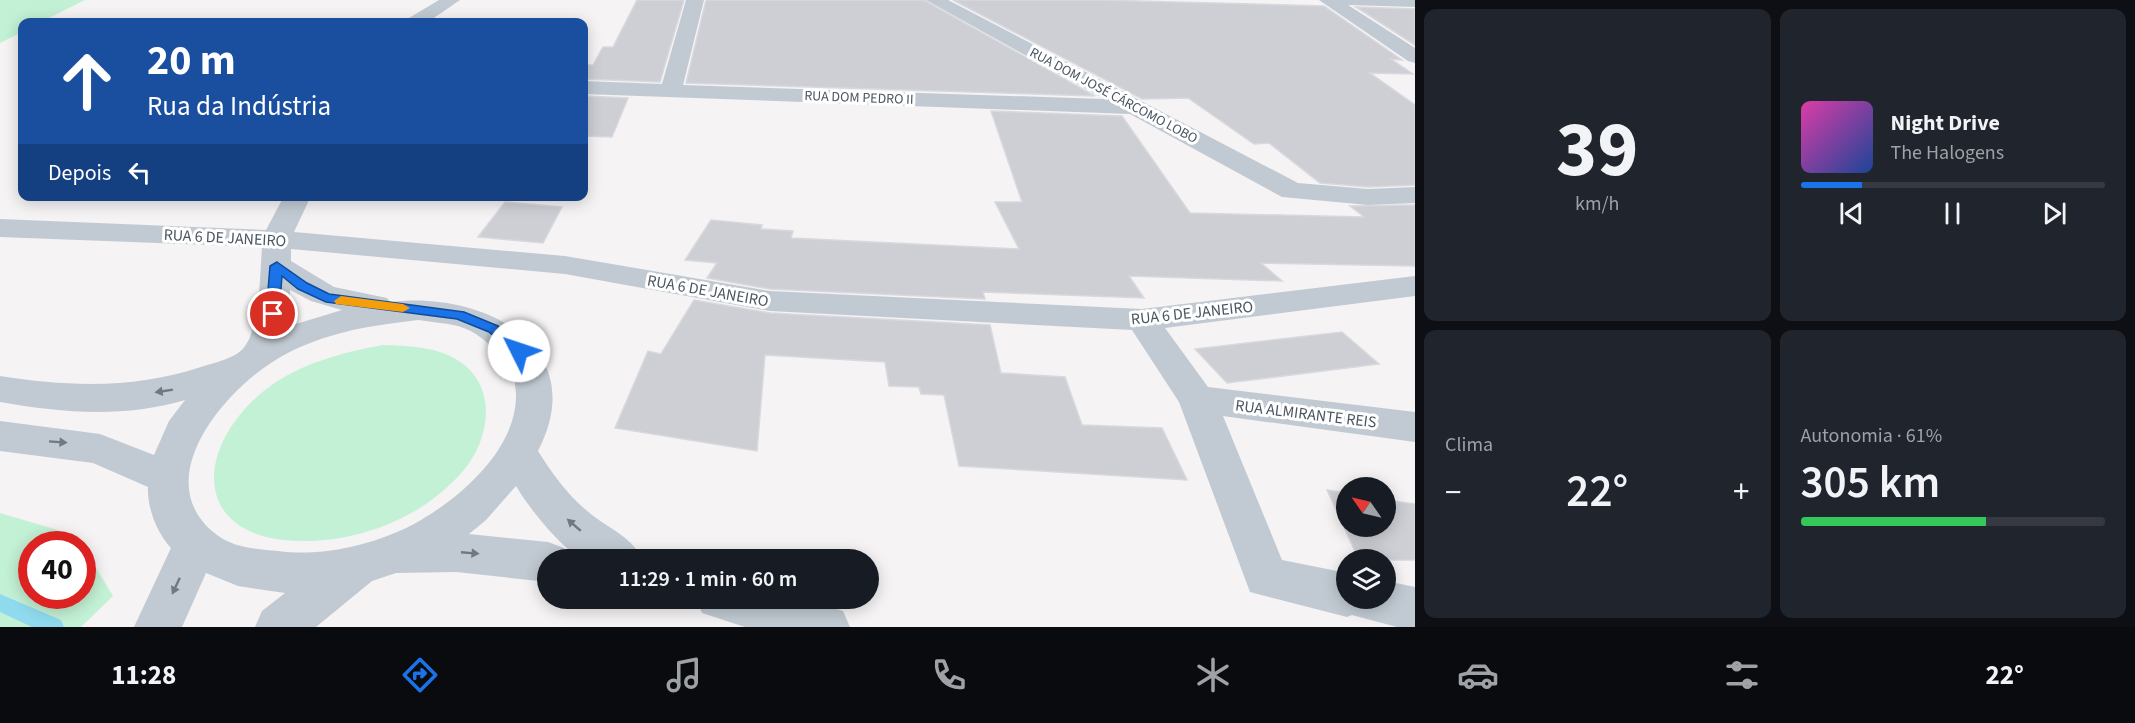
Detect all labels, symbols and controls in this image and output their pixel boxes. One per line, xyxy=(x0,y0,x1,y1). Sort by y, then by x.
text: 20 m xyxy=(147,31,236,91)
icon: ahead xyxy=(48,42,126,120)
street label: RUA DOM JOSÉ CÁRCOMO LOBO xyxy=(1026,43,1201,149)
street label: RUA DOM PEDRO II xyxy=(804,86,914,110)
text: Rua da Indústria xyxy=(147,87,331,126)
text: 39 xyxy=(1556,95,1638,206)
text: Night Drive xyxy=(1891,107,2000,139)
text: The Halogens xyxy=(1891,139,2004,167)
icon: left xyxy=(123,156,156,189)
text: Depois xyxy=(48,157,111,189)
text: km/h xyxy=(1575,190,1619,218)
icon: previous xyxy=(1835,197,1868,230)
icon: pause xyxy=(1936,197,1969,230)
icon: next xyxy=(2038,197,2071,230)
street label: RUA 6 DE JANEIRO xyxy=(163,224,287,252)
street label: RUA 6 DE JANEIRO xyxy=(645,269,770,312)
pin xyxy=(247,288,298,339)
street label: RUA 6 DE JANEIRO xyxy=(1130,296,1254,330)
icon: arrive xyxy=(256,297,289,330)
position arrow xyxy=(487,319,551,383)
one-way arrow xyxy=(154,387,173,396)
street label: RUA ALMIRANTE REIS xyxy=(1234,394,1378,434)
text: Autonomia · 61% xyxy=(1801,422,1942,450)
text: Clima xyxy=(1445,431,1493,459)
one-way arrow xyxy=(49,437,68,447)
text: 305 km xyxy=(1801,451,1940,515)
text: 22° xyxy=(1566,460,1628,524)
text: − xyxy=(1445,469,1461,516)
text: + xyxy=(1733,469,1750,516)
north arrow xyxy=(1336,477,1396,537)
map controls xyxy=(1336,477,1396,609)
one-way arrow xyxy=(567,519,582,532)
speed limit sign: 40 xyxy=(18,531,96,609)
one-way arrow xyxy=(460,548,479,558)
button: layers xyxy=(1336,549,1396,609)
text: 11:29 · 1 min · 60 m xyxy=(619,563,797,595)
one-way arrow xyxy=(172,578,181,595)
icon: directions xyxy=(399,654,441,696)
icon: music xyxy=(663,654,705,696)
icon: phone xyxy=(928,654,970,696)
icon: climate xyxy=(1192,654,1234,696)
icon: car xyxy=(1457,654,1499,696)
icon: filters xyxy=(1721,654,1763,696)
text: 11:28 xyxy=(111,656,176,695)
text: 22° xyxy=(1985,656,2024,695)

